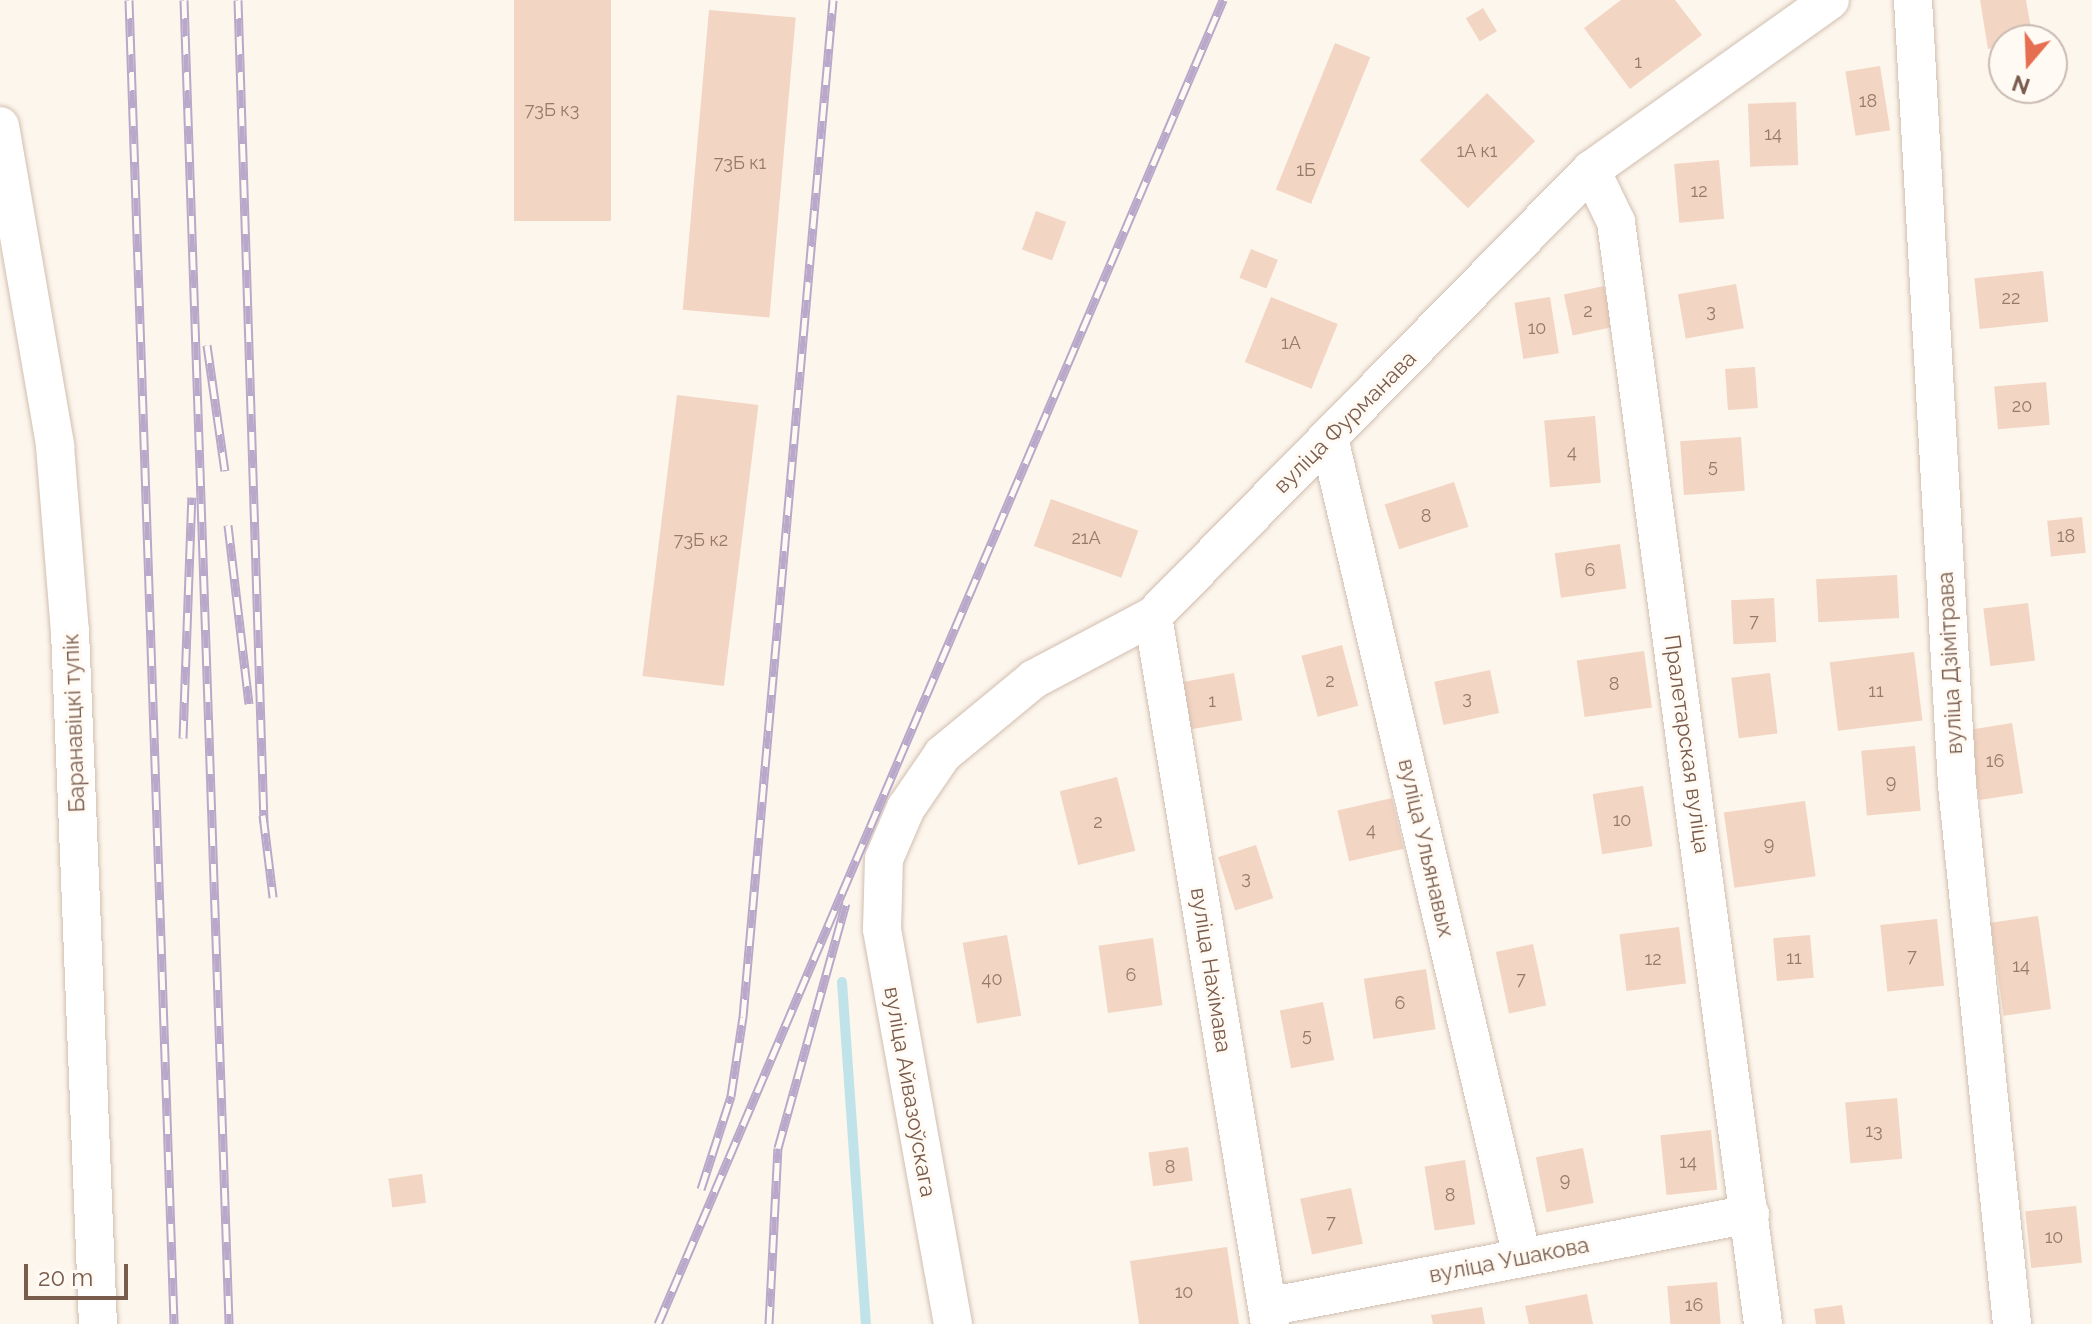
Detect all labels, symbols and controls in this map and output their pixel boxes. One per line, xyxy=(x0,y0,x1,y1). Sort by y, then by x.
north arrow xyxy=(1988,24,2068,104)
house number: 1 xyxy=(1634,51,1642,73)
text: N xyxy=(2009,70,2033,100)
house number: 18 xyxy=(1859,90,1877,112)
house number: 73Б к3 xyxy=(525,99,579,121)
house number: 14 xyxy=(1764,123,1782,145)
house number: 1А к1 xyxy=(1456,140,1498,162)
house number: 73Б к1 xyxy=(714,152,766,174)
house number: 1Б xyxy=(1296,159,1316,181)
house number: 12 xyxy=(1690,180,1708,202)
house number: 22 xyxy=(2002,287,2020,309)
house number: 2 xyxy=(1583,300,1593,322)
house number: 3 xyxy=(1706,300,1716,322)
house number: 10 xyxy=(1528,317,1546,339)
house number: 1А xyxy=(1281,332,1301,354)
street label: вуліца Фурманава xyxy=(1268,345,1422,499)
house number: 20 xyxy=(2012,395,2032,417)
house number: 4 xyxy=(1567,441,1577,463)
house number: 5 xyxy=(1708,455,1718,477)
house number: 8 xyxy=(1421,505,1431,527)
house number: 18 xyxy=(2057,525,2075,547)
house number: 21А xyxy=(1071,527,1101,549)
house number: 73Б к2 xyxy=(674,529,728,551)
house number: 6 xyxy=(1585,559,1595,581)
street label: вуліца Дзімітрава xyxy=(1932,571,1968,755)
house number: 7 xyxy=(1749,610,1759,632)
street label: Баранавіцкі тупік xyxy=(58,633,90,813)
street label: Пралетарская вуліца xyxy=(1659,633,1715,855)
house number: 2 xyxy=(1325,670,1335,692)
house number: 8 xyxy=(1609,673,1619,695)
house number: 11 xyxy=(1868,680,1884,702)
house number: 3 xyxy=(1462,687,1472,709)
house number: 1 xyxy=(1208,690,1216,712)
house number: 16 xyxy=(1986,750,2004,772)
street label: вуліца Ульянавых xyxy=(1393,756,1459,940)
house number: 9 xyxy=(1886,771,1896,793)
house number: 10 xyxy=(1613,809,1631,831)
house number: 2 xyxy=(1093,811,1103,833)
house number: 4 xyxy=(1366,819,1376,841)
house number: 9 xyxy=(1764,833,1774,855)
house number: 3 xyxy=(1241,867,1251,889)
street label: вуліца Нахімава xyxy=(1185,886,1237,1054)
house number: 7 xyxy=(1907,945,1917,967)
house number: 11 xyxy=(1786,947,1802,969)
house number: 12 xyxy=(1644,948,1662,970)
house number: 14 xyxy=(2012,955,2030,977)
house number: 6 xyxy=(1126,964,1136,986)
house number: 40 xyxy=(982,968,1002,990)
house number: 7 xyxy=(1516,968,1526,990)
street label: вуліца Айвазоўскага xyxy=(878,984,942,1200)
house number: 6 xyxy=(1395,992,1405,1014)
house number: 5 xyxy=(1302,1024,1312,1046)
house number: 13 xyxy=(1865,1120,1883,1142)
house number: 14 xyxy=(1679,1151,1697,1173)
house number: 8 xyxy=(1165,1156,1175,1178)
house number: 9 xyxy=(1560,1169,1570,1191)
house number: 8 xyxy=(1445,1184,1455,1206)
house number: 7 xyxy=(1326,1211,1336,1233)
house number: 10 xyxy=(2045,1226,2063,1248)
street label: вуліца Ушакова xyxy=(1427,1232,1591,1288)
scale bar xyxy=(28,1248,132,1298)
text: 20 m xyxy=(38,1263,93,1292)
house number: 10 xyxy=(1175,1281,1193,1303)
house number: 16 xyxy=(1685,1294,1703,1316)

